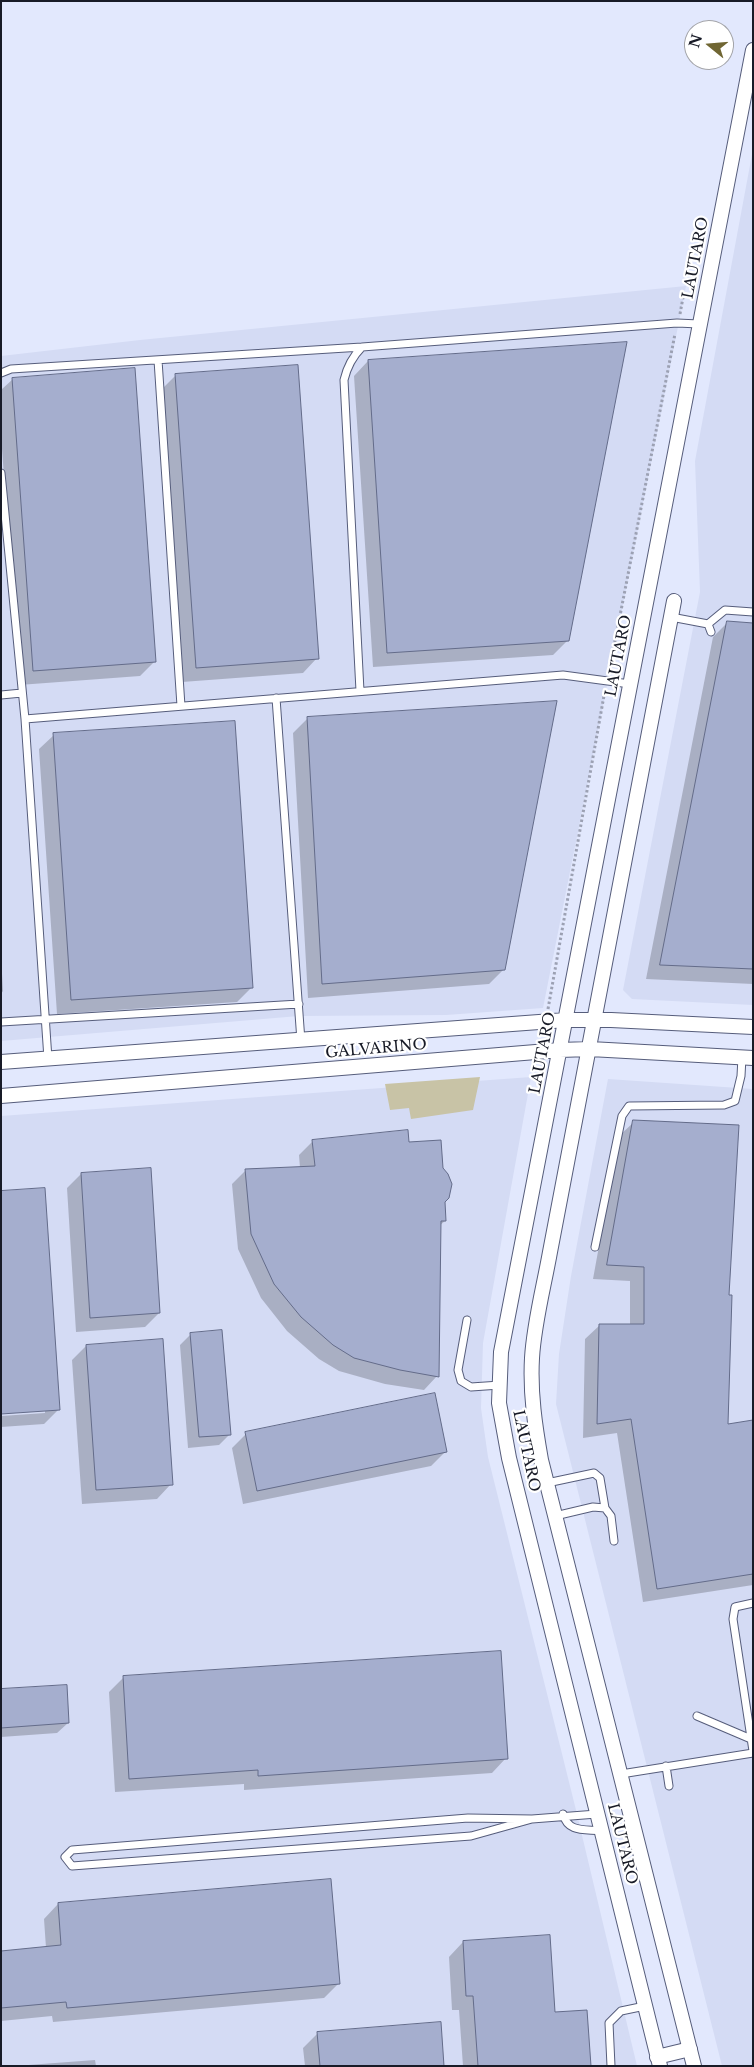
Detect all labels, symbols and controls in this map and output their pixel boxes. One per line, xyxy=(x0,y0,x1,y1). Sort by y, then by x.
north arrow xyxy=(684,20,734,70)
text: N xyxy=(685,32,706,50)
street label: LAUTARO xyxy=(679,216,713,300)
street label: LAUTARO xyxy=(602,614,636,698)
street label: LAUTARO xyxy=(526,1011,560,1095)
street label: GALVARINO xyxy=(325,1036,427,1062)
street label: LAUTARO xyxy=(509,1409,543,1493)
street label: LAUTARO xyxy=(603,1802,641,1886)

